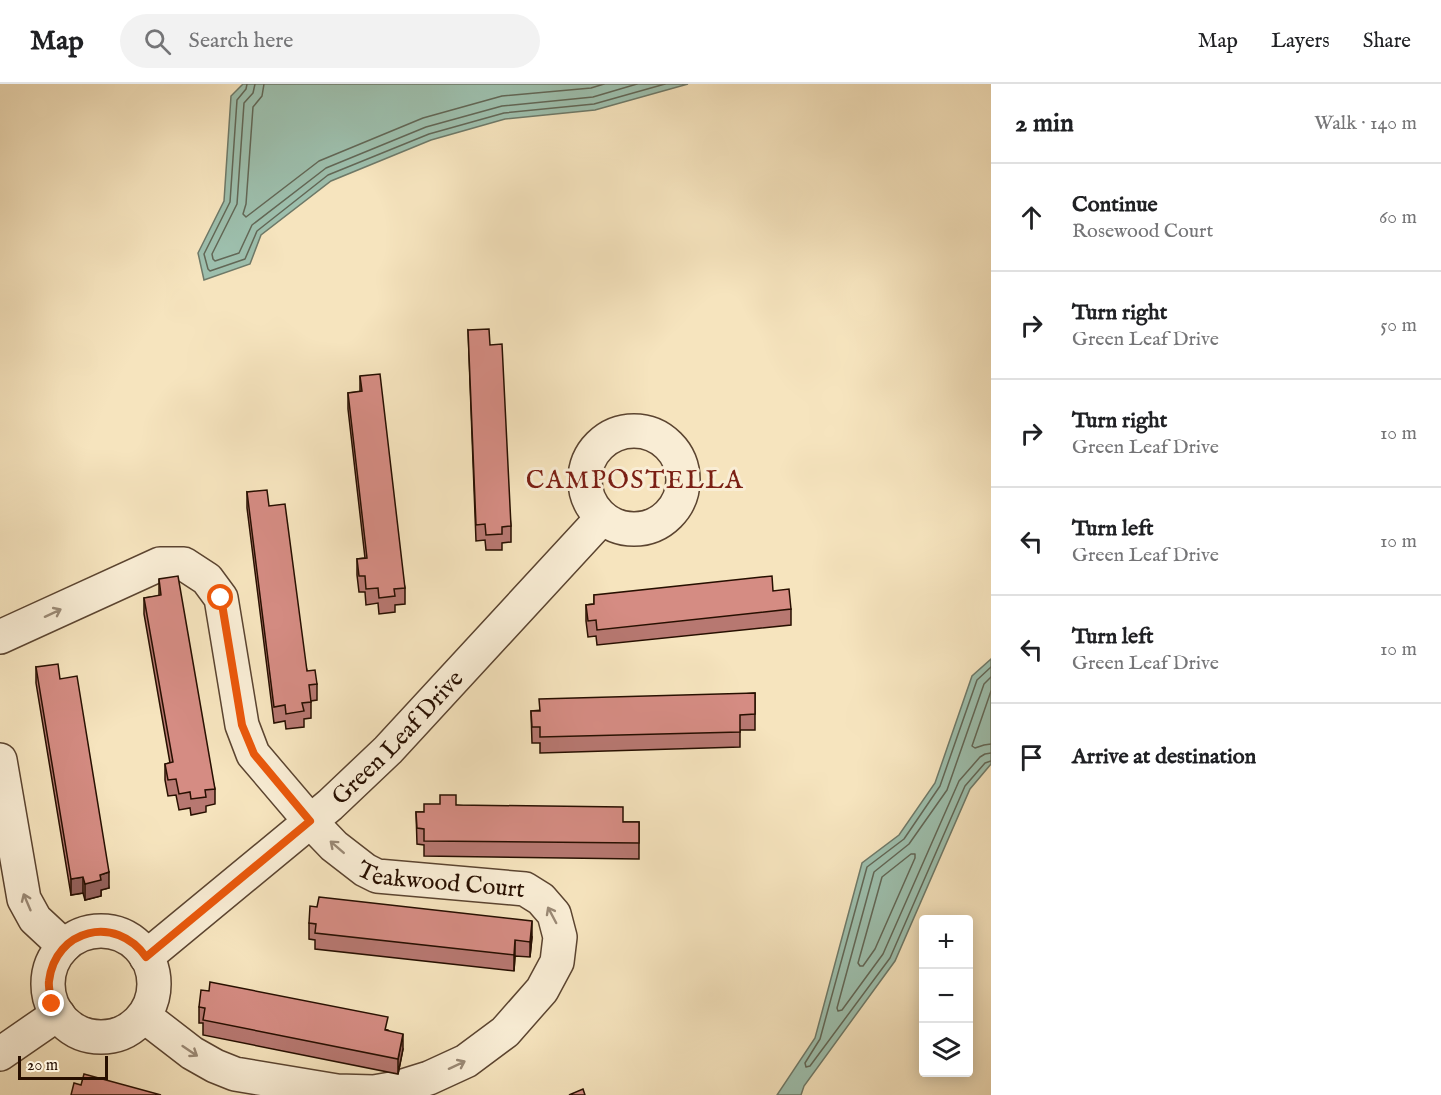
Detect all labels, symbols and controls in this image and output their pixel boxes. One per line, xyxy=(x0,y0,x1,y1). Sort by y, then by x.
search box xyxy=(120,14,540,68)
text: Map xyxy=(30,24,84,59)
icon: search xyxy=(141,25,174,58)
text: Search here xyxy=(189,27,293,55)
text: Map xyxy=(1198,28,1238,55)
text: Layers xyxy=(1271,28,1330,55)
text: Share xyxy=(1363,28,1411,55)
text: 2 min xyxy=(1015,107,1074,140)
text: Walk · 140 m xyxy=(1314,111,1417,136)
text: Continue xyxy=(1072,191,1158,219)
icon: ahead xyxy=(1015,201,1048,234)
text: 60 m xyxy=(1379,205,1417,230)
text: Rosewood Court xyxy=(1072,219,1213,244)
text: Turn right xyxy=(1072,299,1167,327)
icon: right xyxy=(1015,309,1048,342)
text: 50 m xyxy=(1380,313,1417,338)
text: Green Leaf Drive xyxy=(1072,327,1219,352)
text: Turn right xyxy=(1072,407,1167,435)
icon: right xyxy=(1015,417,1048,450)
text: 10 m xyxy=(1380,421,1417,446)
text: Green Leaf Drive xyxy=(1072,435,1219,460)
district label: CAMPOSTELLA xyxy=(526,464,744,497)
text: Turn left xyxy=(1072,515,1154,543)
icon: left xyxy=(1015,525,1048,558)
text: 10 m xyxy=(1380,529,1417,554)
text: Green Leaf Drive xyxy=(1072,543,1219,568)
route start xyxy=(207,584,233,610)
one-way arrow xyxy=(44,607,62,618)
text: Turn left xyxy=(1072,623,1154,651)
icon: left xyxy=(1015,633,1048,666)
text: 10 m xyxy=(1380,637,1417,662)
text: Green Leaf Drive xyxy=(1072,651,1219,676)
street label: Green Leaf Drive xyxy=(325,664,471,812)
icon: arrive xyxy=(1015,741,1048,774)
text: Arrive at destination xyxy=(1072,743,1256,771)
one-way arrow xyxy=(330,840,345,854)
street label: Teakwood Court xyxy=(351,854,526,906)
one-way arrow xyxy=(21,894,32,912)
one-way arrow xyxy=(546,907,558,924)
map controls xyxy=(919,915,973,1077)
button: + xyxy=(919,915,973,969)
button: − xyxy=(919,969,973,1023)
route end xyxy=(38,990,64,1016)
button: layers xyxy=(919,1023,973,1077)
one-way arrow xyxy=(182,1045,198,1057)
scale bar xyxy=(18,1053,108,1080)
text: 20 m xyxy=(27,1056,58,1076)
one-way arrow xyxy=(448,1059,466,1070)

